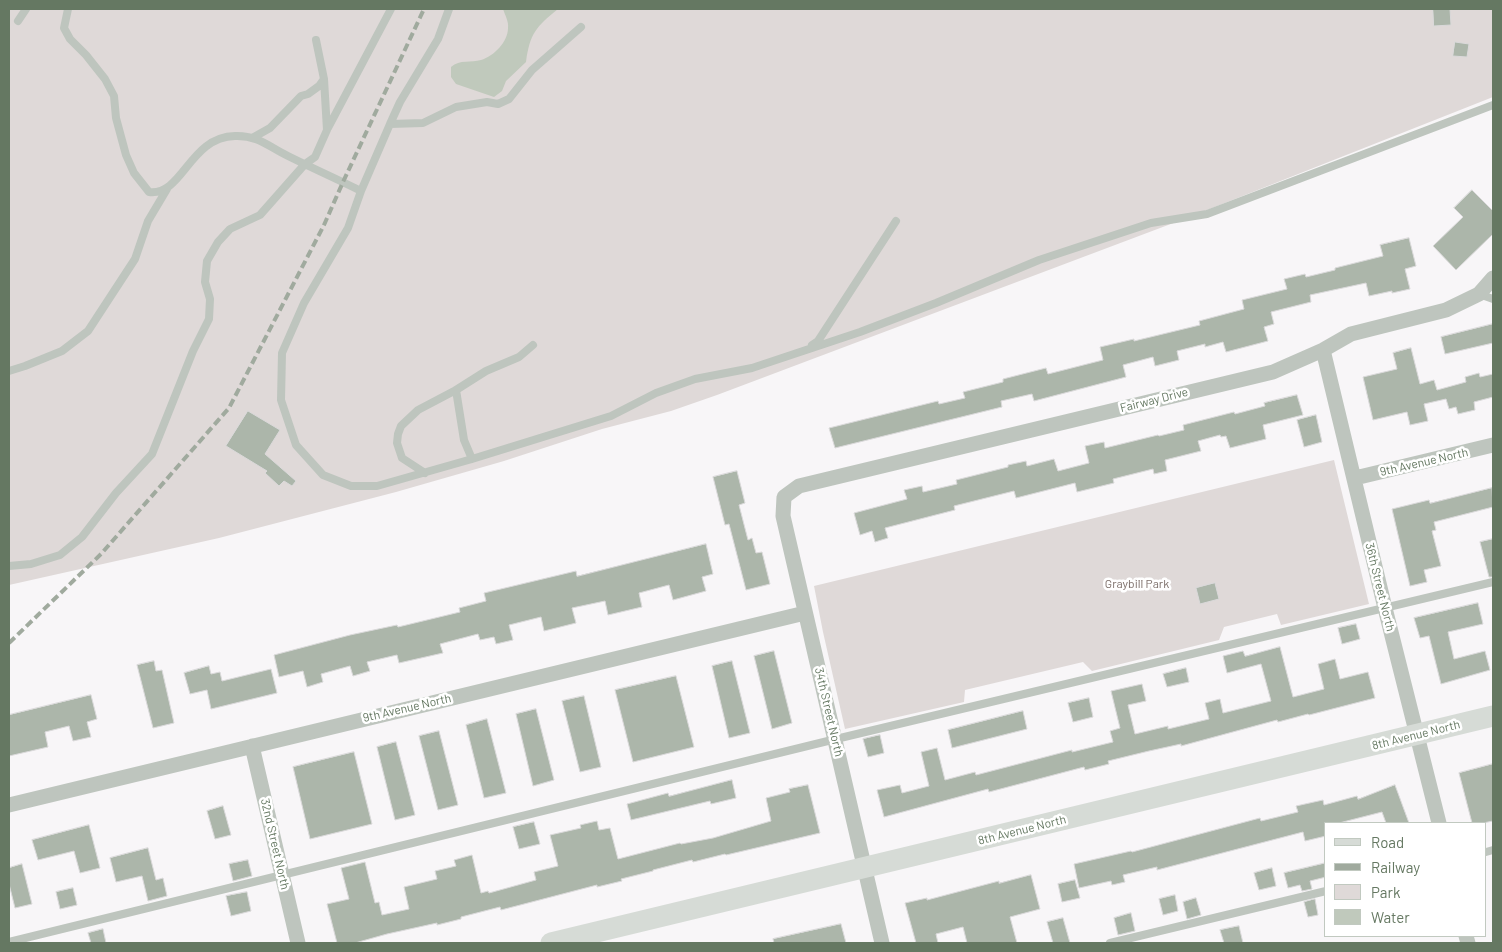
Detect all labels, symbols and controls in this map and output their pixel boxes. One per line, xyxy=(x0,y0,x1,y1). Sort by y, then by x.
street label: Fairway Drive xyxy=(1119,385,1189,415)
street label: 9th Avenue North xyxy=(1379,445,1469,479)
street label: 36th Street North xyxy=(1362,541,1398,633)
park label: Graybill Park xyxy=(1105,577,1169,591)
street label: 34th Street North xyxy=(812,666,846,758)
street label: 9th Avenue North xyxy=(362,691,452,725)
street label: 8th Avenue North xyxy=(1371,717,1461,753)
street label: 32nd Street North xyxy=(258,797,292,891)
street label: 8th Avenue North xyxy=(977,812,1067,848)
legend xyxy=(1324,822,1487,937)
text: Road xyxy=(1371,833,1404,851)
text: Railway xyxy=(1371,858,1420,876)
text: Park xyxy=(1371,883,1400,901)
text: Water xyxy=(1371,908,1410,926)

